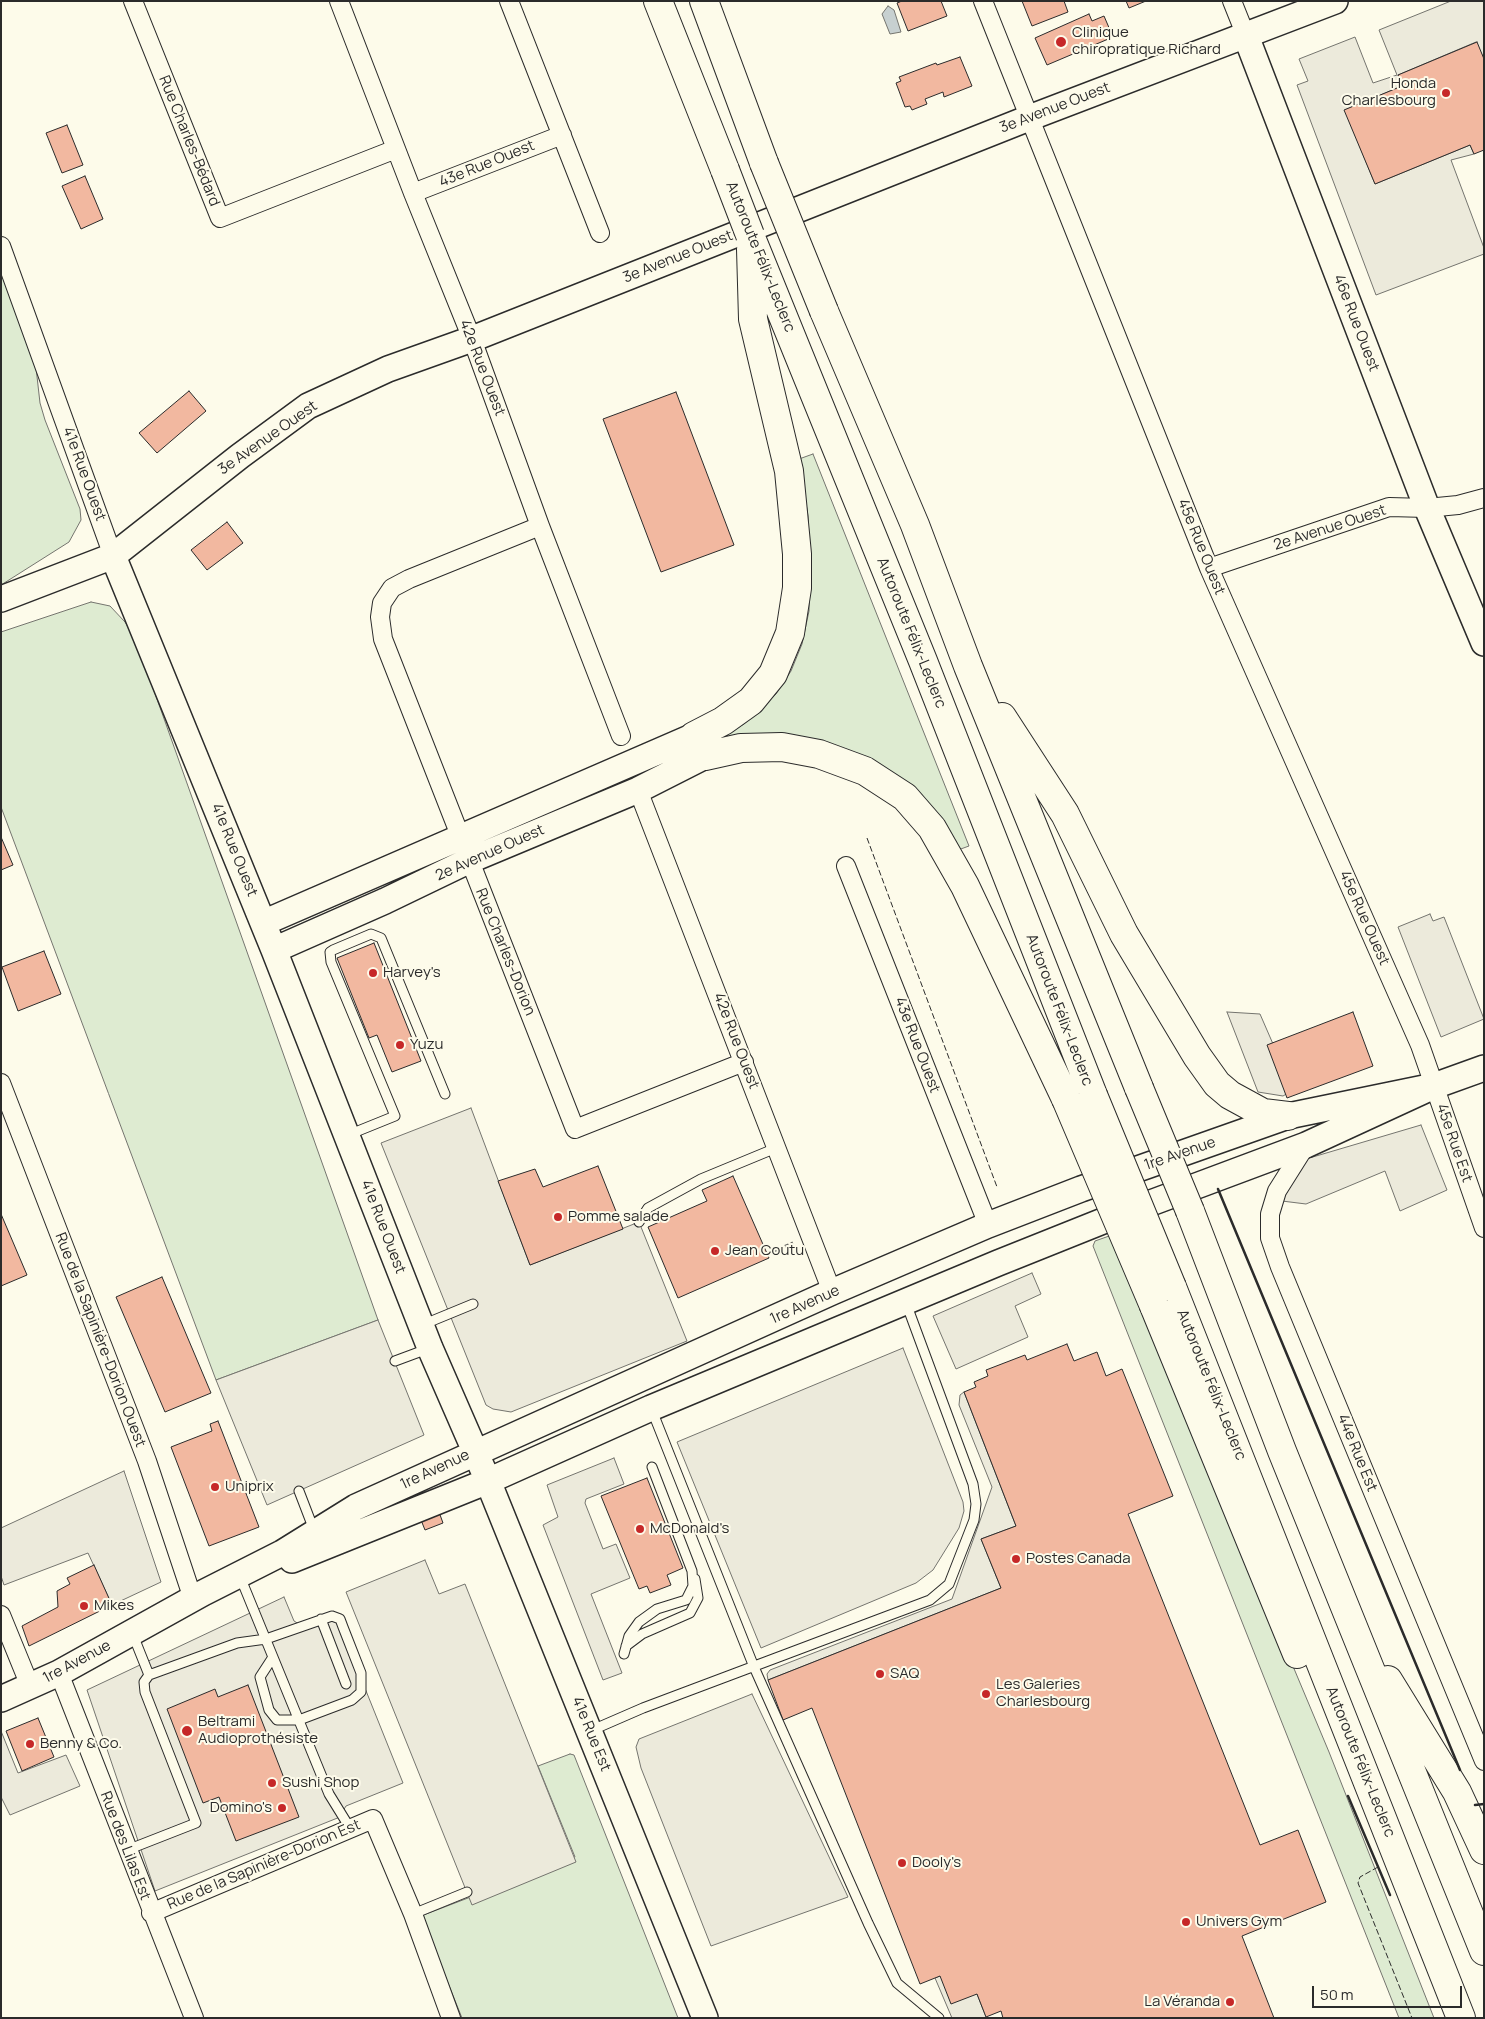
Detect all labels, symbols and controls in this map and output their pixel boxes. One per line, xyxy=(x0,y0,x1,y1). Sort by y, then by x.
place label: Clinique chiropratique Richard xyxy=(1072,24,1221,59)
marker: Clinique chiropratique Richard xyxy=(1054,35,1068,49)
street label: Rue Charles-Bédard xyxy=(155,73,223,209)
place label: Honda Charlesbourg xyxy=(1342,75,1436,110)
street label: 3e Avenue Ouest xyxy=(997,79,1113,137)
marker: Honda Charlesbourg xyxy=(1440,87,1452,99)
street label: 43e Rue Ouest xyxy=(437,137,537,191)
street label: Autoroute Félix-Leclerc xyxy=(721,179,799,335)
street label: 3e Avenue Ouest xyxy=(620,227,736,287)
street label: 46e Rue Ouest xyxy=(1329,272,1383,374)
street label: 42e Rue Ouest xyxy=(455,317,509,419)
street label: 3e Avenue Ouest xyxy=(215,397,321,479)
street label: 41e Rue Ouest xyxy=(59,424,109,524)
street label: 45e Rue Ouest xyxy=(1174,496,1228,598)
street label: 2e Avenue Ouest xyxy=(1272,501,1388,555)
street label: Autoroute Félix-Leclerc xyxy=(872,555,950,711)
street label: 41e Rue Ouest xyxy=(207,801,261,899)
street label: 2e Avenue Ouest xyxy=(433,821,547,885)
street label: 45e Rue Ouest xyxy=(1335,868,1393,968)
street label: Rue Charles-Dorion xyxy=(471,886,539,1018)
street label: Autoroute Félix-Leclerc xyxy=(1022,932,1096,1088)
place label: Harvey's xyxy=(383,964,441,982)
marker: Harvey's xyxy=(367,967,379,979)
street label: 42e Rue Ouest xyxy=(709,990,763,1092)
street label: 43e Rue Ouest xyxy=(890,994,944,1096)
place label: Yuzu xyxy=(410,1036,444,1054)
marker: Yuzu xyxy=(394,1039,406,1051)
street label: 45e Rue Est xyxy=(1432,1101,1476,1185)
street label: 1re Avenue xyxy=(1142,1133,1218,1175)
street label: 41e Rue Ouest xyxy=(357,1178,409,1276)
place label: Pomme salade xyxy=(568,1208,669,1226)
marker: Pomme salade xyxy=(552,1211,564,1223)
street label: Rue de la Sapinière-Dorion Ouest xyxy=(51,1230,149,1450)
place label: Jean Coutu xyxy=(725,1242,804,1260)
marker: Jean Coutu xyxy=(709,1245,721,1257)
street label: 1re Avenue xyxy=(767,1282,843,1328)
street label: Autoroute Félix-Leclerc xyxy=(1172,1307,1250,1463)
street label: 44e Rue Est xyxy=(1333,1412,1381,1494)
street label: 1re Avenue xyxy=(398,1446,472,1494)
place label: Uniprix xyxy=(225,1478,274,1496)
marker: Uniprix xyxy=(209,1481,221,1493)
place label: McDonald's xyxy=(650,1520,729,1538)
marker: McDonald's xyxy=(634,1523,646,1535)
place label: Postes Canada xyxy=(1026,1550,1131,1568)
marker: Postes Canada xyxy=(1010,1553,1022,1565)
place label: Mikes xyxy=(94,1597,134,1615)
marker: Mikes xyxy=(78,1600,90,1612)
street label: 1re Avenue xyxy=(40,1637,114,1687)
place label: SAQ xyxy=(890,1665,919,1683)
marker: SAQ xyxy=(874,1668,886,1680)
place label: Les Galeries Charlesbourg xyxy=(996,1676,1090,1711)
street label: Autoroute Félix-Leclerc xyxy=(1321,1684,1399,1840)
marker: Les Galeries Charlesbourg xyxy=(980,1688,992,1700)
street label: 41e Rue Est xyxy=(568,1694,614,1774)
place label: Beltrami Audioprothésiste xyxy=(198,1713,318,1748)
marker: Beltrami Audioprothésiste xyxy=(180,1724,194,1738)
place label: Benny & Co. xyxy=(40,1735,122,1753)
marker: Benny & Co. xyxy=(24,1738,36,1750)
place label: Sushi Shop xyxy=(282,1774,359,1792)
marker: Sushi Shop xyxy=(266,1777,278,1789)
street label: Rue des Lilas Est xyxy=(96,1789,154,1903)
place label: Domino's xyxy=(210,1799,272,1817)
marker: Domino's xyxy=(276,1802,288,1814)
street label: Rue de la Sapinière-Dorion Est xyxy=(165,1816,363,1914)
place label: Dooly's xyxy=(912,1854,961,1872)
marker: Dooly's xyxy=(896,1857,908,1869)
place label: Univers Gym xyxy=(1196,1913,1282,1931)
marker: Univers Gym xyxy=(1180,1916,1192,1928)
scale bar xyxy=(1315,1976,1465,2008)
text: 50 m xyxy=(1320,1984,1354,2005)
place label: La Véranda xyxy=(1144,1993,1220,2011)
marker: La Véranda xyxy=(1224,1996,1236,2008)

